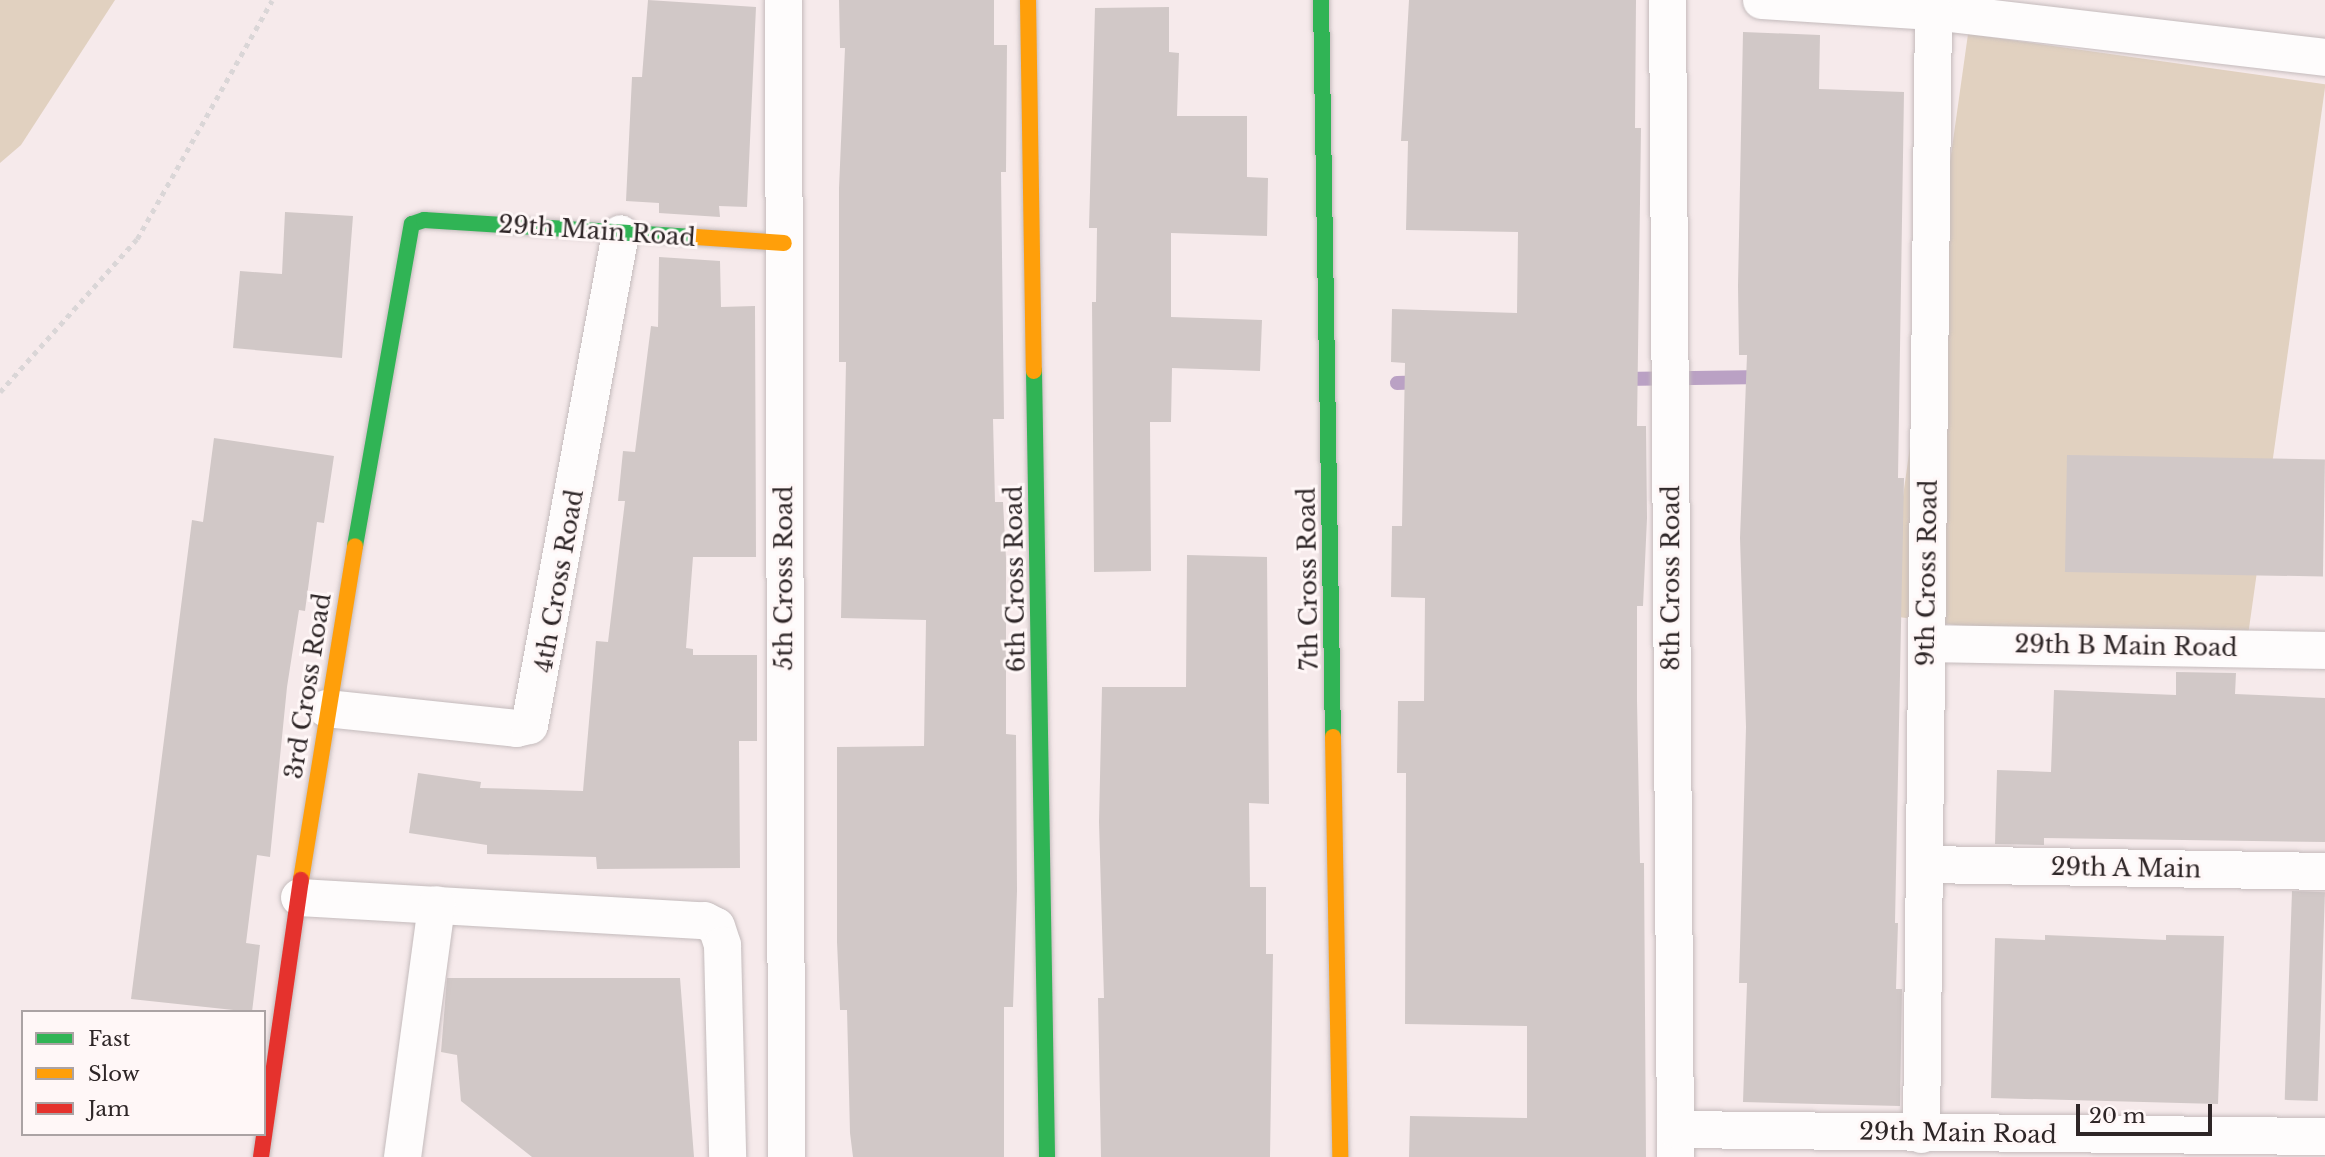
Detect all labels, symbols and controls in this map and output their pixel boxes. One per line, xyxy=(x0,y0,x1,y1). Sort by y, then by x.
street label: 29th Main Road xyxy=(497,210,697,252)
street label: 9th Cross Road xyxy=(1911,479,1943,667)
street label: 6th Cross Road xyxy=(999,485,1031,673)
street label: 8th Cross Road xyxy=(1657,485,1685,671)
street label: 5th Cross Road xyxy=(770,486,798,670)
street label: 4th Cross Road xyxy=(529,487,589,675)
street label: 7th Cross Road xyxy=(1292,487,1324,671)
street label: 3rd Cross Road xyxy=(279,591,337,781)
street label: 29th B Main Road xyxy=(2014,630,2238,662)
street label: 29th A Main xyxy=(2050,852,2202,884)
legend xyxy=(21,1010,266,1136)
text: Fast xyxy=(88,1026,130,1052)
text: Slow xyxy=(88,1061,140,1087)
scale bar xyxy=(2080,1090,2216,1134)
text: Jam xyxy=(88,1096,130,1122)
text: 20 m xyxy=(2089,1103,2146,1129)
street label: 29th Main Road xyxy=(1859,1117,2057,1149)

